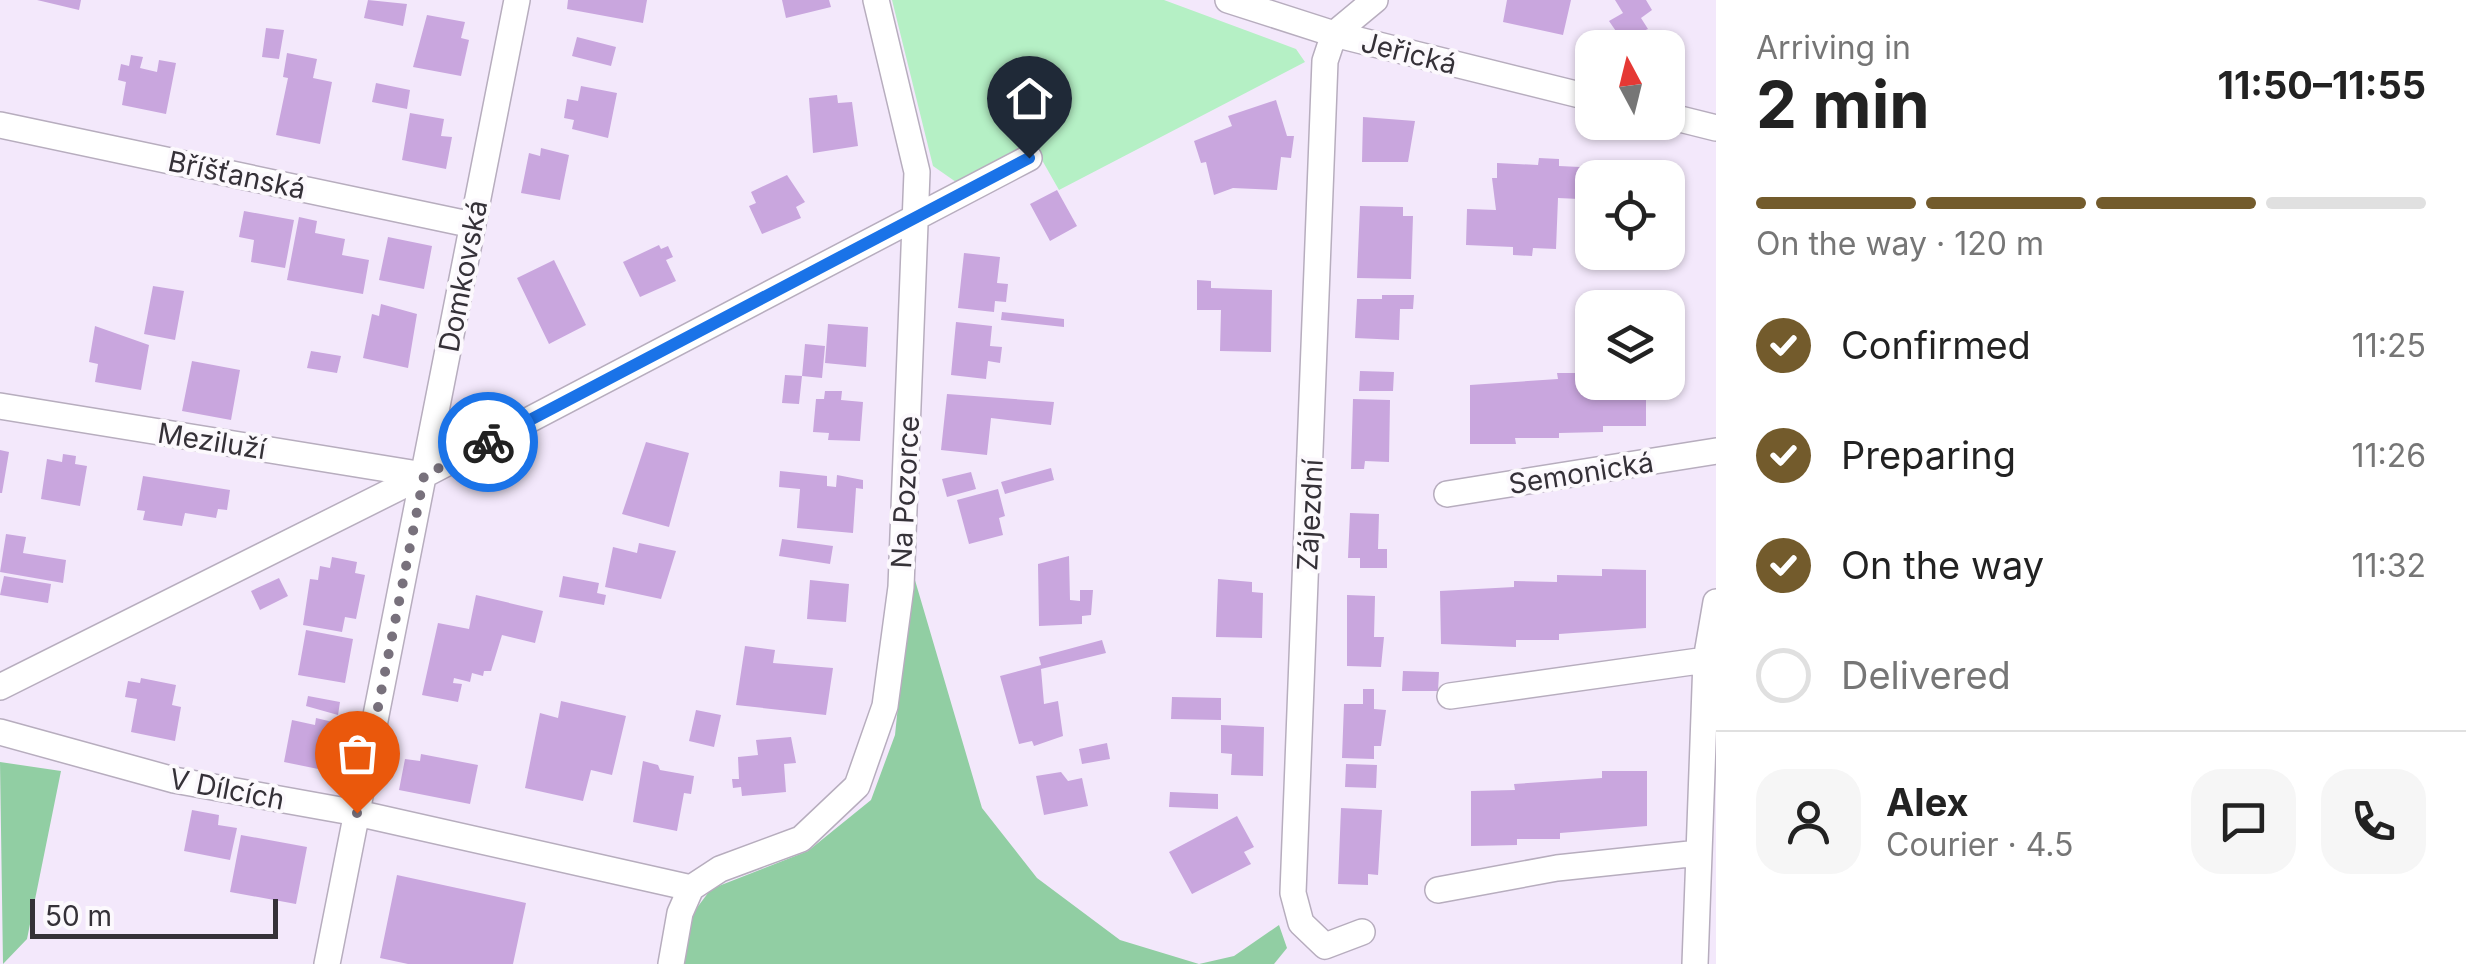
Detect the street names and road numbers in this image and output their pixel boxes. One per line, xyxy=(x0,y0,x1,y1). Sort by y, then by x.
street label: Jeřická xyxy=(1358,25,1460,81)
street label: Bříšťanská xyxy=(165,144,309,206)
street label: Domkovská xyxy=(432,197,494,355)
street label: Na Pozorce xyxy=(884,415,926,569)
street label: Meziluží xyxy=(155,416,269,466)
street label: Semonická xyxy=(1506,445,1656,501)
street label: Zájezdní xyxy=(1290,458,1330,572)
street label: V Dílcích xyxy=(167,761,287,817)

